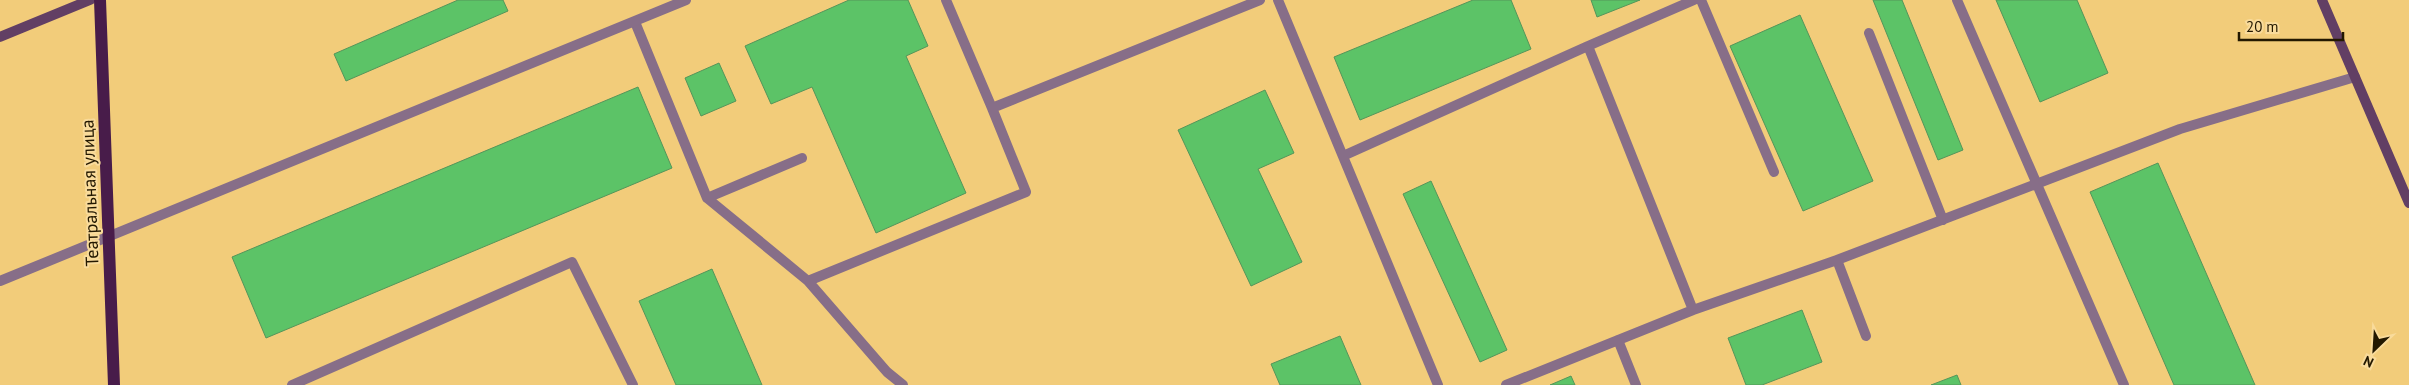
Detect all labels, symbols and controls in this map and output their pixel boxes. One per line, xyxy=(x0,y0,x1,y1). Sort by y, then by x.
scale bar xyxy=(2239,10,2343,42)
text: 20 m xyxy=(2246,17,2279,36)
street label: Театральная улица xyxy=(75,119,104,267)
north arrow xyxy=(2349,325,2399,375)
text: N xyxy=(2361,352,2376,372)

